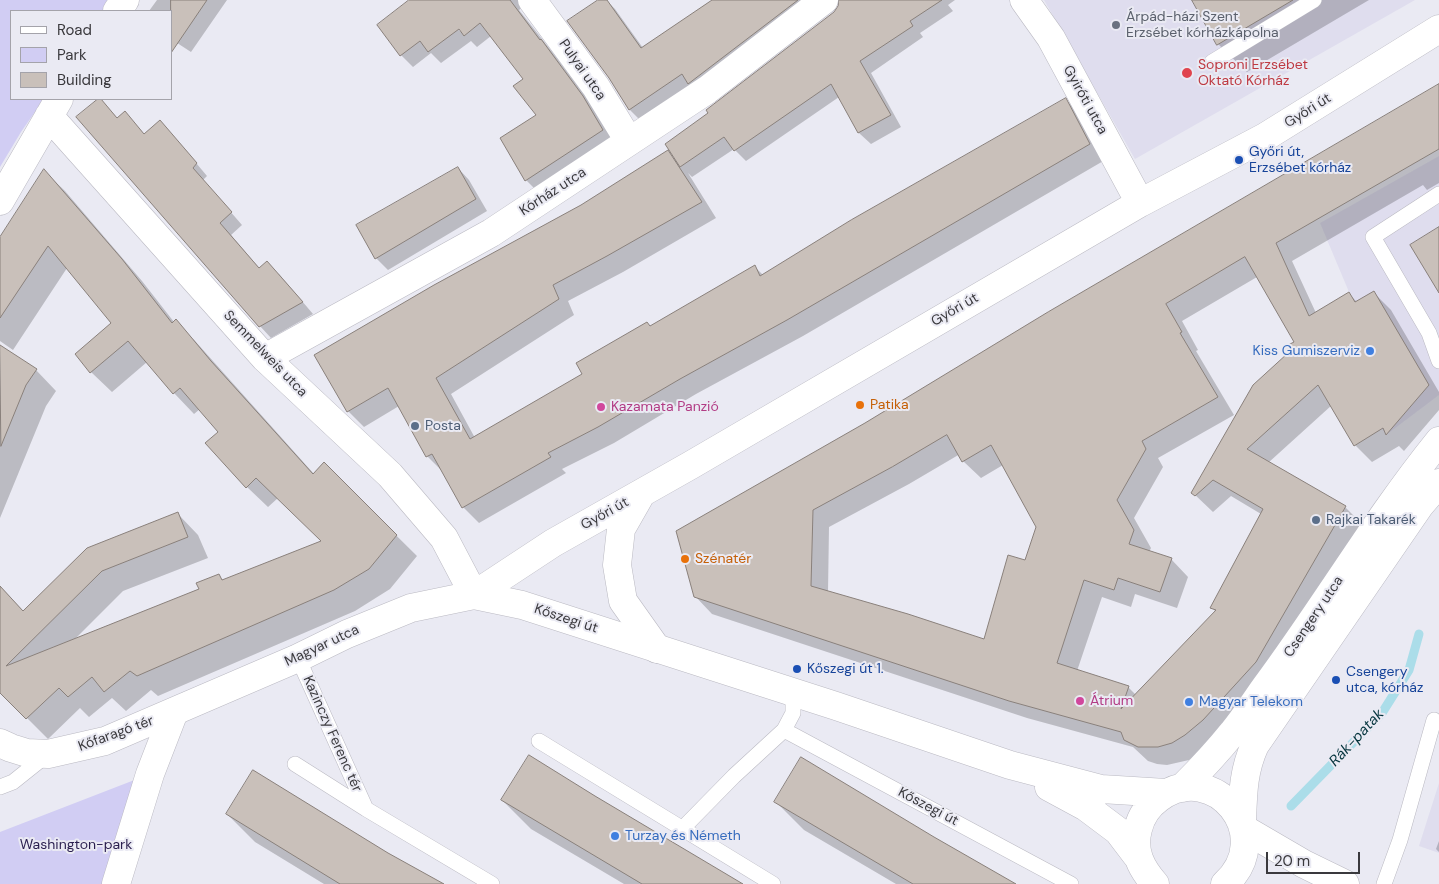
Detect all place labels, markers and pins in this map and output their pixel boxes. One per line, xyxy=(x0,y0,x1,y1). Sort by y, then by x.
place label: Árpád-házi Szent Erzsébet kórházkápolna xyxy=(1126,9,1279,41)
marker: Árpád-házi Szent Erzsébet kórházkápolna xyxy=(1110,19,1122,31)
place label: Soproni Erzsébet Oktató Kórház xyxy=(1198,57,1308,90)
marker: Soproni Erzsébet Oktató Kórház xyxy=(1180,66,1194,80)
place label: Győri út, Erzsébet kórház xyxy=(1249,144,1351,176)
marker: Győri út, Erzsébet kórház xyxy=(1233,154,1245,166)
place label: Kiss Gumiszerviz xyxy=(1252,343,1360,359)
marker: Kiss Gumiszerviz xyxy=(1364,345,1376,357)
place label: Patika xyxy=(870,397,909,413)
place label: Kazamata Panzió xyxy=(611,399,719,415)
marker: Patika xyxy=(854,399,866,411)
marker: Kazamata Panzió xyxy=(595,401,607,413)
place label: Posta xyxy=(425,418,461,434)
marker: Posta xyxy=(409,420,421,432)
place label: Rajkai Takarék xyxy=(1326,512,1416,528)
marker: Rajkai Takarék xyxy=(1310,514,1322,526)
place label: Szénatér xyxy=(695,551,751,567)
marker: Szénatér xyxy=(679,553,691,565)
place label: Kőszegi út 1. xyxy=(807,661,884,677)
marker: Kőszegi út 1. xyxy=(791,663,803,675)
place label: Csengery utca, kórház xyxy=(1346,664,1423,696)
marker: Csengery utca, kórház xyxy=(1330,674,1342,686)
place label: Átrium xyxy=(1090,693,1133,709)
place label: Magyar Telekom xyxy=(1199,694,1303,710)
marker: Átrium xyxy=(1074,695,1086,707)
marker: Magyar Telekom xyxy=(1183,696,1195,708)
place label: Turzay és Németh xyxy=(625,828,741,844)
marker: Turzay és Németh xyxy=(609,830,621,842)

